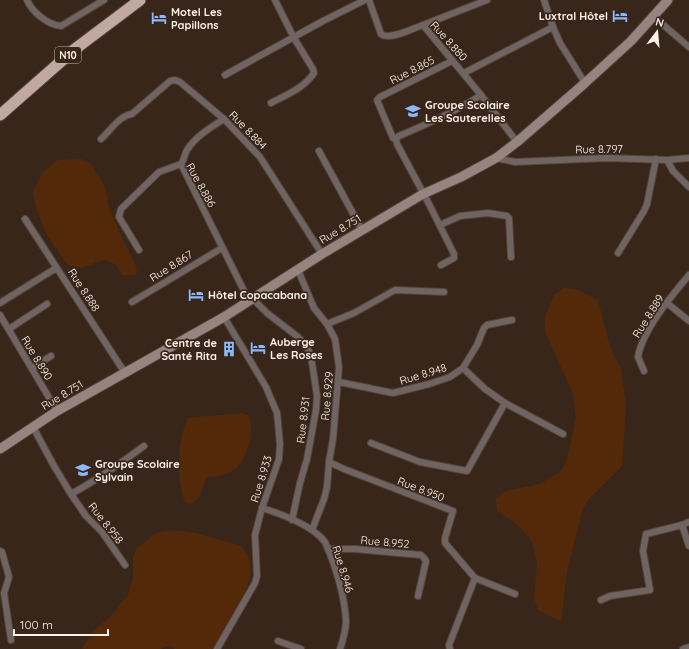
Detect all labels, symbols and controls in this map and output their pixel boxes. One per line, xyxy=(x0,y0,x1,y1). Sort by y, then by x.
place label: Motel Les Papillons xyxy=(171,5,222,32)
hotel icon: Luxtral Hôtel xyxy=(611,7,629,25)
hotel icon: Motel Les Papillons xyxy=(150,9,168,27)
place label: Luxtral Hôtel xyxy=(539,9,608,23)
north arrow xyxy=(637,12,677,52)
text: N xyxy=(654,15,666,30)
street label: Rue 8.880 xyxy=(427,18,471,64)
road number: N10 xyxy=(55,47,81,63)
street label: Rue 8.865 xyxy=(387,53,437,87)
place label: Groupe Scolaire Les Sauterelles xyxy=(425,98,510,125)
school or university icon: Groupe Scolaire Les Sauterelles xyxy=(404,102,422,120)
street label: Rue 8.884 xyxy=(226,108,270,152)
street label: Rue 8.797 xyxy=(575,142,623,156)
street label: Rue 8.886 xyxy=(183,160,219,210)
street label: Rue 8.751 xyxy=(317,211,363,247)
street label: Rue 8.867 xyxy=(147,247,195,285)
street label: Rue 8.888 xyxy=(65,266,103,314)
hotel icon: Hôtel Copacabana xyxy=(187,286,205,304)
place label: Hôtel Copacabana xyxy=(208,288,307,302)
street label: Rue 8.889 xyxy=(629,292,667,340)
street label: Rue 8.890 xyxy=(18,333,56,383)
place label: Auberge Les Roses xyxy=(270,335,323,362)
place label: Centre de Santé Rita xyxy=(161,336,217,363)
hotel icon: Auberge Les Roses xyxy=(249,339,267,357)
building icon: Centre de Santé Rita xyxy=(220,340,238,358)
street label: Rue 8.948 xyxy=(398,360,448,388)
street label: Rue 8.929 xyxy=(318,371,336,421)
street label: Rue 8.751 xyxy=(39,377,85,413)
street label: Rue 8.931 xyxy=(293,396,313,444)
street label: Rue 8.933 xyxy=(247,454,275,504)
place label: Groupe Scolaire Sylvain xyxy=(95,457,180,484)
school or university icon: Groupe Scolaire Sylvain xyxy=(74,461,92,479)
street label: Rue 8.950 xyxy=(395,474,447,504)
street label: Rue 8.958 xyxy=(85,499,127,547)
street label: Rue 8.952 xyxy=(360,533,410,551)
street label: Rue 8.946 xyxy=(329,544,357,594)
scale bar xyxy=(14,611,108,637)
text: 100 m xyxy=(20,617,53,632)

